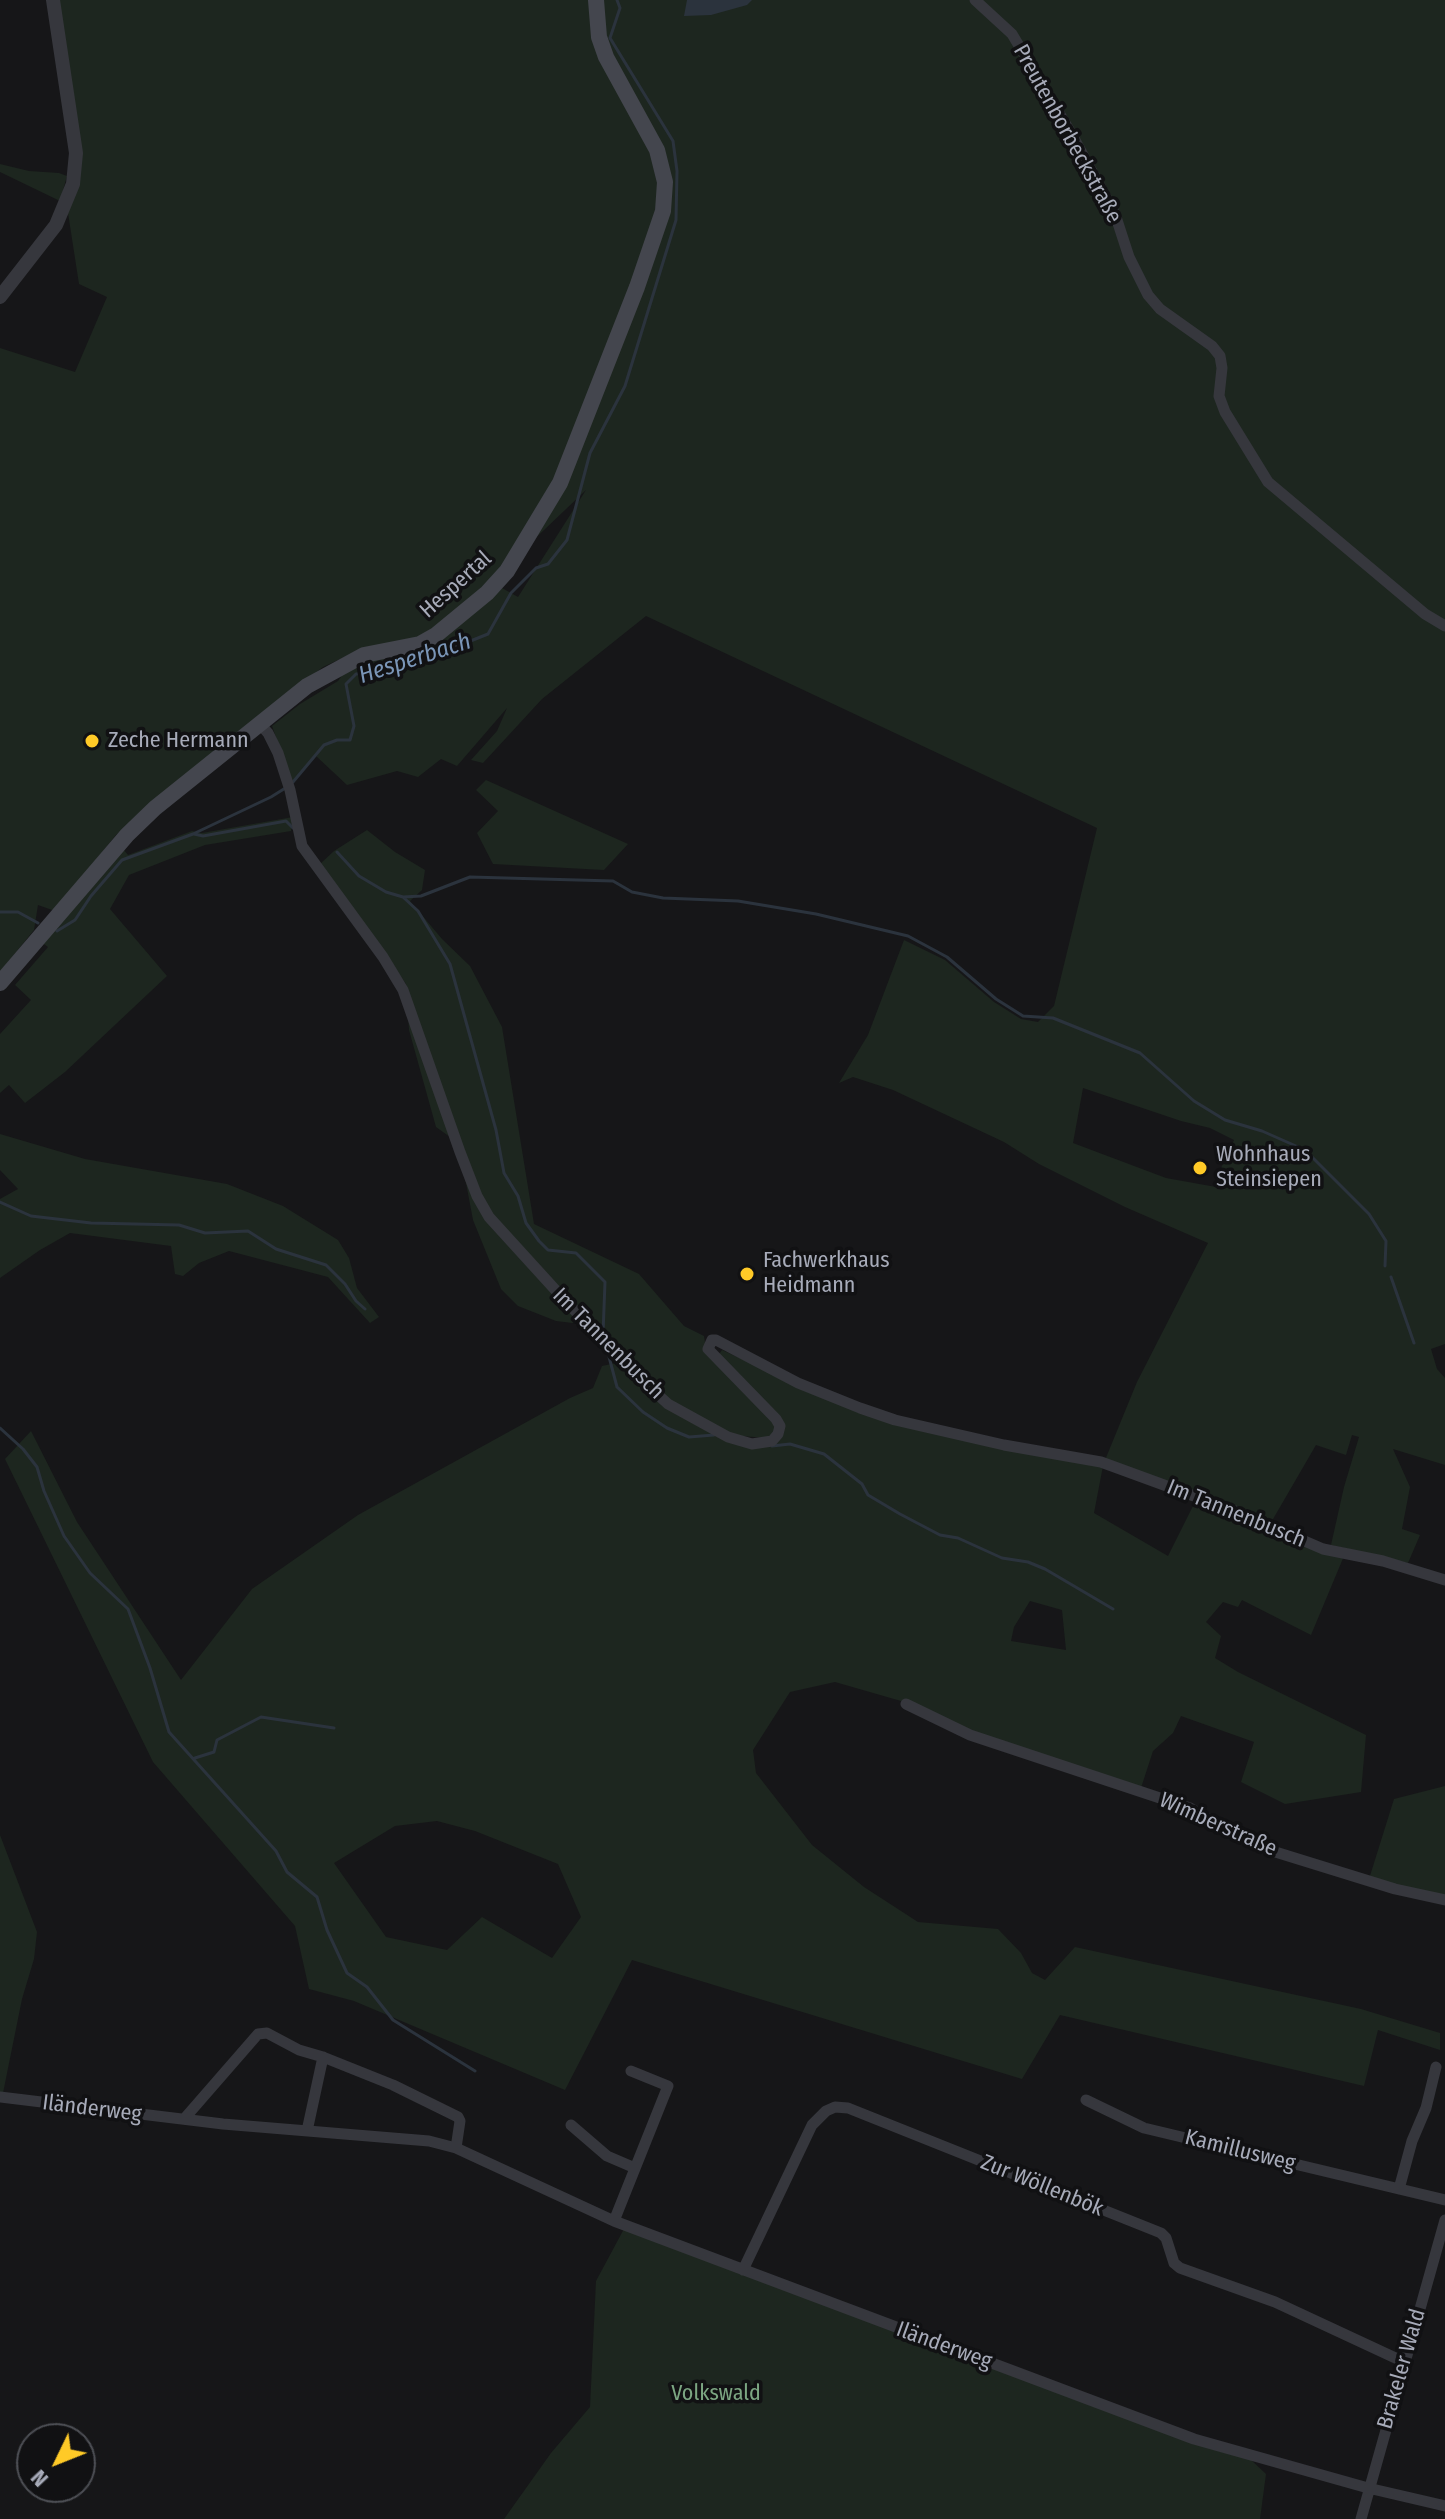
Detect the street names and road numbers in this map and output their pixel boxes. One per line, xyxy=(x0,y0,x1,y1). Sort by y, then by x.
street label: Preutenborbeckstraße xyxy=(1007,40,1127,228)
street label: Hespertal xyxy=(415,546,497,624)
street label: Im Tannenbusch xyxy=(547,1283,669,1405)
street label: Im Tannenbusch xyxy=(1163,1474,1309,1554)
street label: Wimberstraße xyxy=(1155,1787,1281,1863)
street label: Iländerweg xyxy=(41,2090,143,2128)
street label: Kamillusweg xyxy=(1182,2125,1298,2177)
street label: Zur Wöllenbök xyxy=(977,2149,1107,2223)
street label: Brakeler Wald xyxy=(1372,2306,1432,2432)
street label: Iländerweg xyxy=(893,2317,995,2375)

